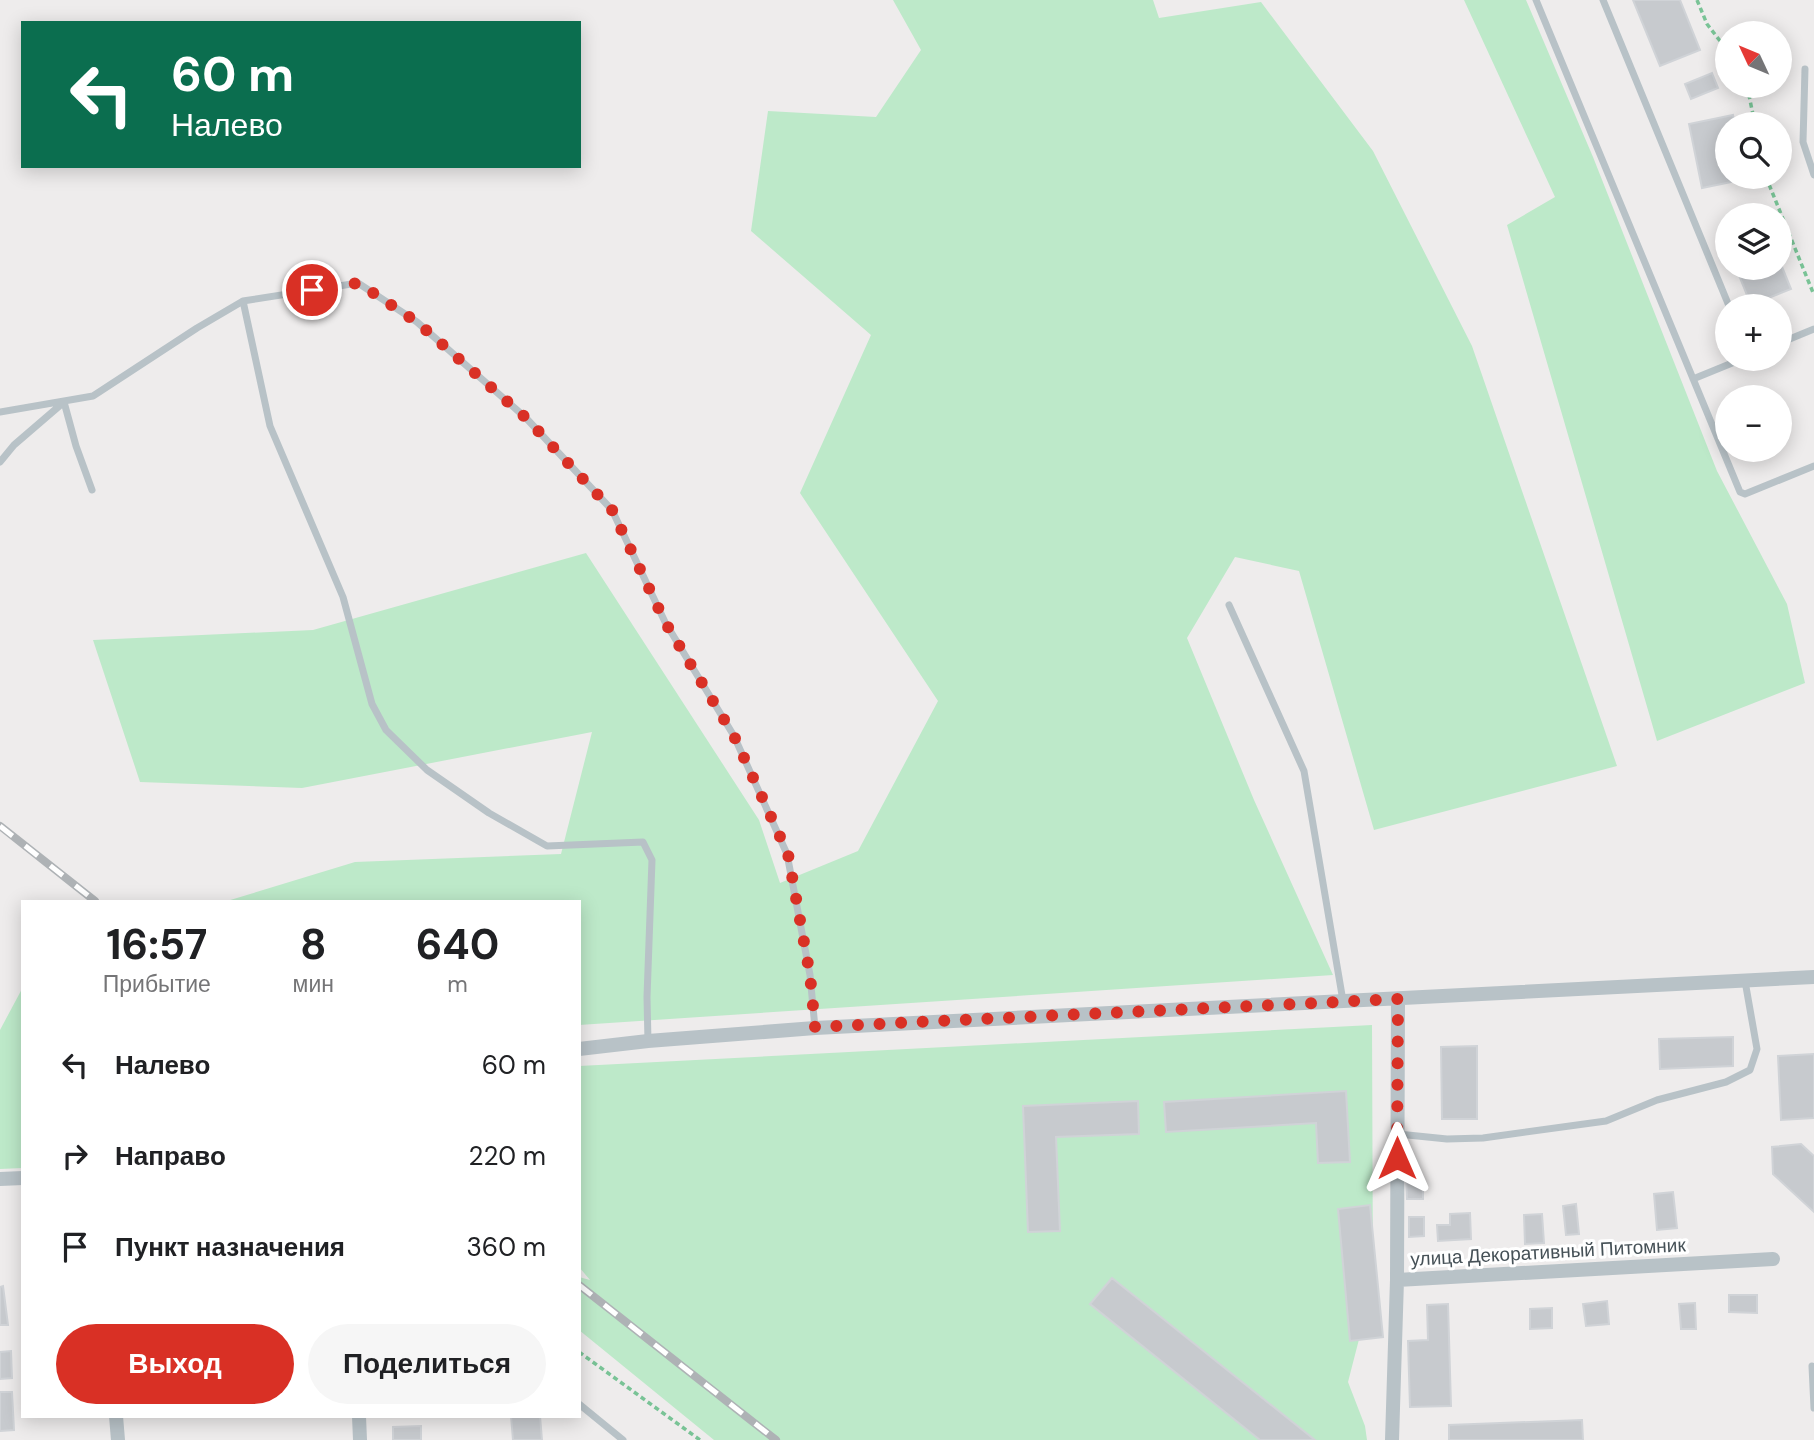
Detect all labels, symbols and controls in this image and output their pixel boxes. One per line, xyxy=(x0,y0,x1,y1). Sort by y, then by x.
north arrow xyxy=(1715,21,1792,98)
map controls xyxy=(1715,21,1792,462)
text: 60 m xyxy=(171,42,294,106)
icon: left xyxy=(56,49,147,140)
text: Налево xyxy=(171,104,283,146)
button: search xyxy=(1715,112,1792,189)
button: layers xyxy=(1715,203,1792,280)
pin xyxy=(282,260,342,320)
icon: arrive xyxy=(293,271,331,309)
button: + xyxy=(1715,294,1792,371)
button: − xyxy=(1715,385,1792,462)
text: 16:57 xyxy=(106,917,207,972)
text: 8 xyxy=(300,917,327,972)
text: 640 xyxy=(416,917,499,972)
text: Прибытие xyxy=(103,969,211,999)
text: мин xyxy=(293,969,334,999)
text: m xyxy=(447,969,468,999)
icon: left xyxy=(56,1046,94,1084)
text: Налево xyxy=(115,1048,210,1082)
text: 60 m xyxy=(482,1048,546,1082)
position arrow xyxy=(1360,1121,1434,1195)
icon: right xyxy=(56,1137,94,1175)
text: Направо xyxy=(115,1139,226,1173)
text: 220 m xyxy=(468,1139,546,1173)
icon: arrive xyxy=(56,1228,94,1266)
text: Пункт назначения xyxy=(115,1230,345,1264)
text: 360 m xyxy=(466,1230,546,1264)
street label: улица Декоративный Питомник xyxy=(1410,1232,1687,1272)
button: Выход xyxy=(56,1324,294,1404)
button: Поделиться xyxy=(308,1324,546,1404)

